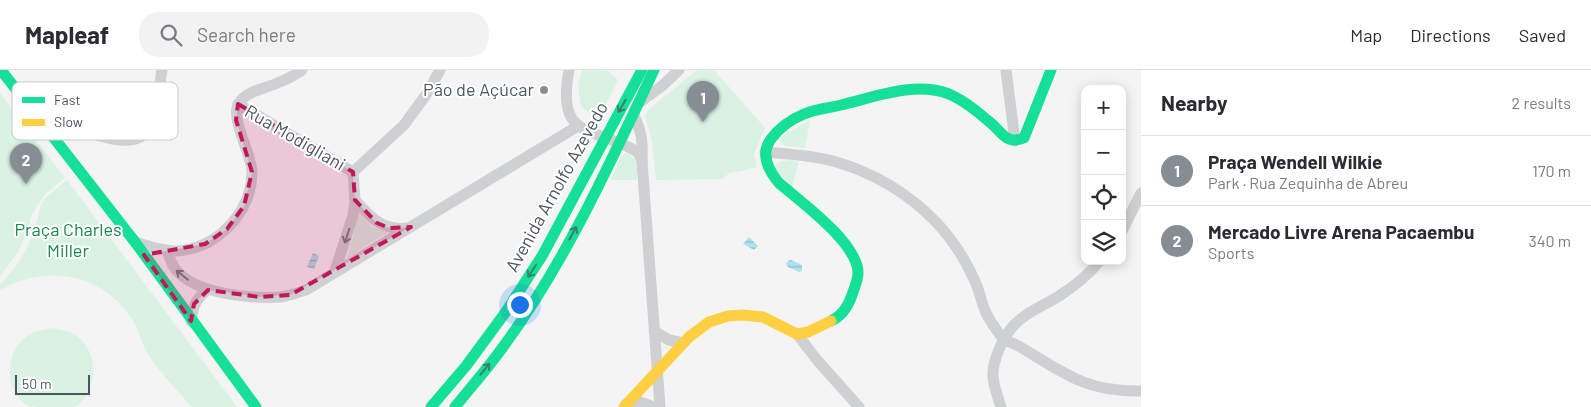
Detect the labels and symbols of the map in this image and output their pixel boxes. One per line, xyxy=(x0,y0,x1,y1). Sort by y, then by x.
place label: Pão de Açúcar xyxy=(423,78,534,100)
pin: 1 xyxy=(687,81,719,122)
legend xyxy=(12,82,178,140)
marker: Pão de Açúcar xyxy=(538,84,550,96)
text: Fast xyxy=(54,91,80,108)
street label: Avenida Arnolfo Azevedo xyxy=(500,98,612,275)
one-way arrow xyxy=(616,99,626,113)
street label: Rua Modigliani xyxy=(241,100,350,175)
text: Slow xyxy=(54,113,83,130)
pin: 2 xyxy=(10,143,42,184)
park label: Praça Charles Miller xyxy=(14,218,122,261)
one-way arrow xyxy=(568,225,578,240)
one-way arrow xyxy=(342,228,351,244)
one-way arrow xyxy=(526,264,536,278)
one-way arrow xyxy=(176,269,189,280)
your location xyxy=(507,292,533,318)
one-way arrow xyxy=(480,363,491,376)
scale bar xyxy=(15,372,90,395)

